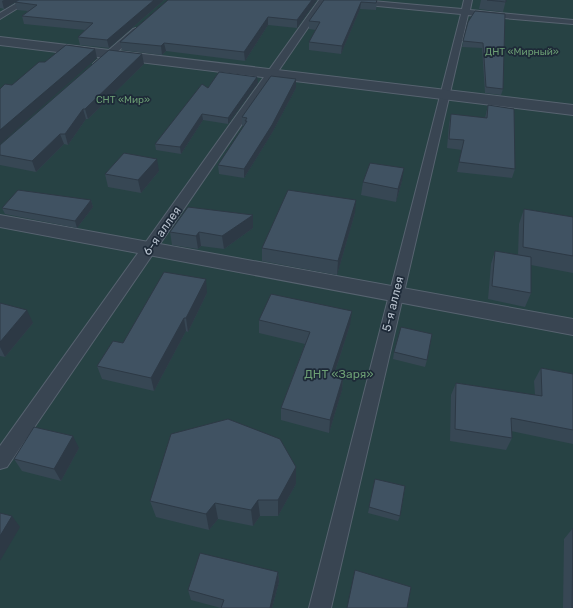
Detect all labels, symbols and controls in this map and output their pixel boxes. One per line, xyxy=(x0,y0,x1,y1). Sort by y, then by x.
park label: ДНТ «Мирный» xyxy=(485,46,559,58)
park label: СНТ «Мир» xyxy=(96,94,150,106)
street label: 6-я аллея xyxy=(140,204,184,258)
street label: 5-я аллея xyxy=(379,275,407,333)
park label: ДНТ «Заря» xyxy=(304,367,374,381)

